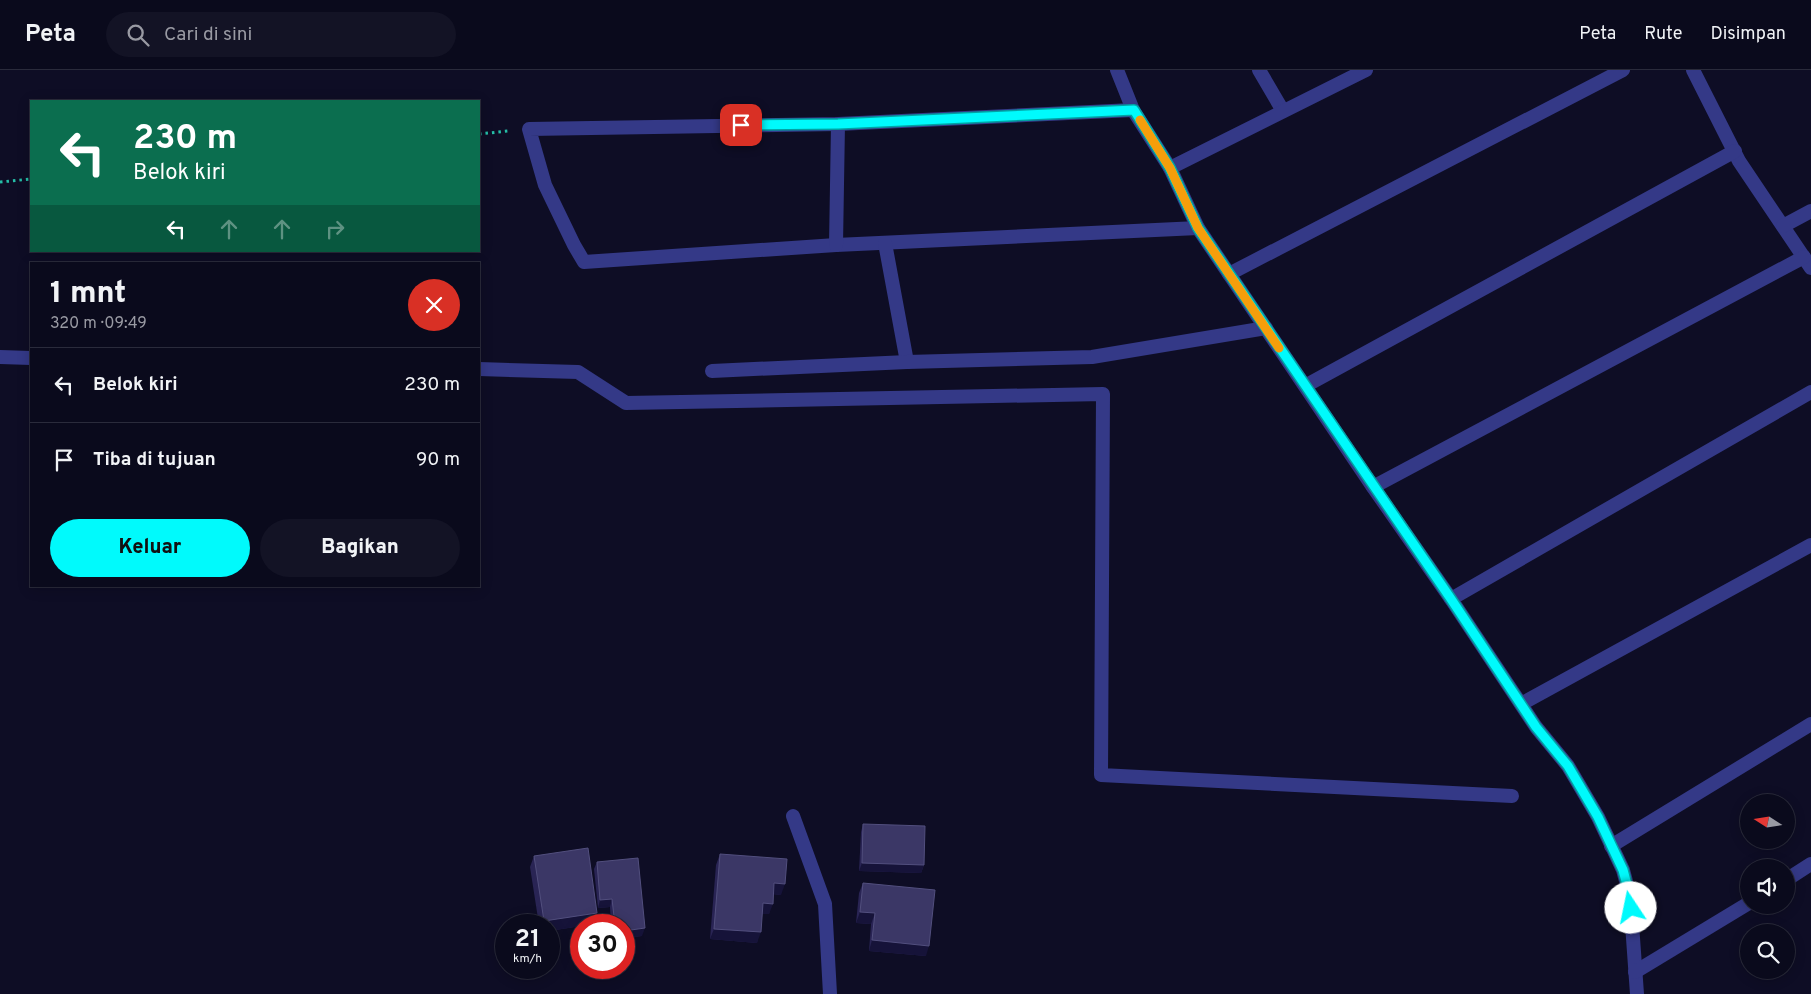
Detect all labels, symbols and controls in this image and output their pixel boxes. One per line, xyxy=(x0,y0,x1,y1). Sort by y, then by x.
search box xyxy=(106,12,456,57)
text: Peta xyxy=(25,20,76,50)
icon: search xyxy=(124,21,152,49)
text: Cari di sini xyxy=(164,23,252,47)
text: Peta xyxy=(1579,23,1616,46)
text: Rute xyxy=(1644,23,1682,46)
text: Disimpan xyxy=(1710,23,1786,46)
pin xyxy=(720,104,762,146)
icon: arrive xyxy=(727,111,755,139)
text: 230 m xyxy=(133,117,237,161)
icon: left xyxy=(50,120,115,185)
text: Belok kiri xyxy=(133,160,226,187)
icon: left xyxy=(162,215,190,243)
icon: ahead xyxy=(215,215,243,243)
icon: ahead xyxy=(268,215,296,243)
icon: right xyxy=(321,215,349,243)
text: 1 mnt xyxy=(50,276,126,313)
button: close xyxy=(408,279,460,331)
text: 320 m · 09:49 xyxy=(50,314,147,334)
icon: left xyxy=(50,371,78,399)
text: Belok kiri xyxy=(93,373,178,397)
text: 230 m xyxy=(404,373,460,397)
icon: arrive xyxy=(50,446,78,474)
text: Tiba di tujuan xyxy=(93,448,216,472)
text: 90 m xyxy=(416,448,460,472)
button: Keluar xyxy=(50,519,250,577)
button: Bagikan xyxy=(260,519,460,577)
north arrow xyxy=(1740,794,1795,849)
map controls xyxy=(1740,794,1795,979)
button: sound xyxy=(1740,859,1795,914)
position arrow xyxy=(1604,881,1656,933)
speed limit sign: 30 xyxy=(570,914,635,979)
text: 21 xyxy=(515,924,540,956)
button: search xyxy=(1740,924,1795,979)
text: km/h xyxy=(513,951,542,967)

